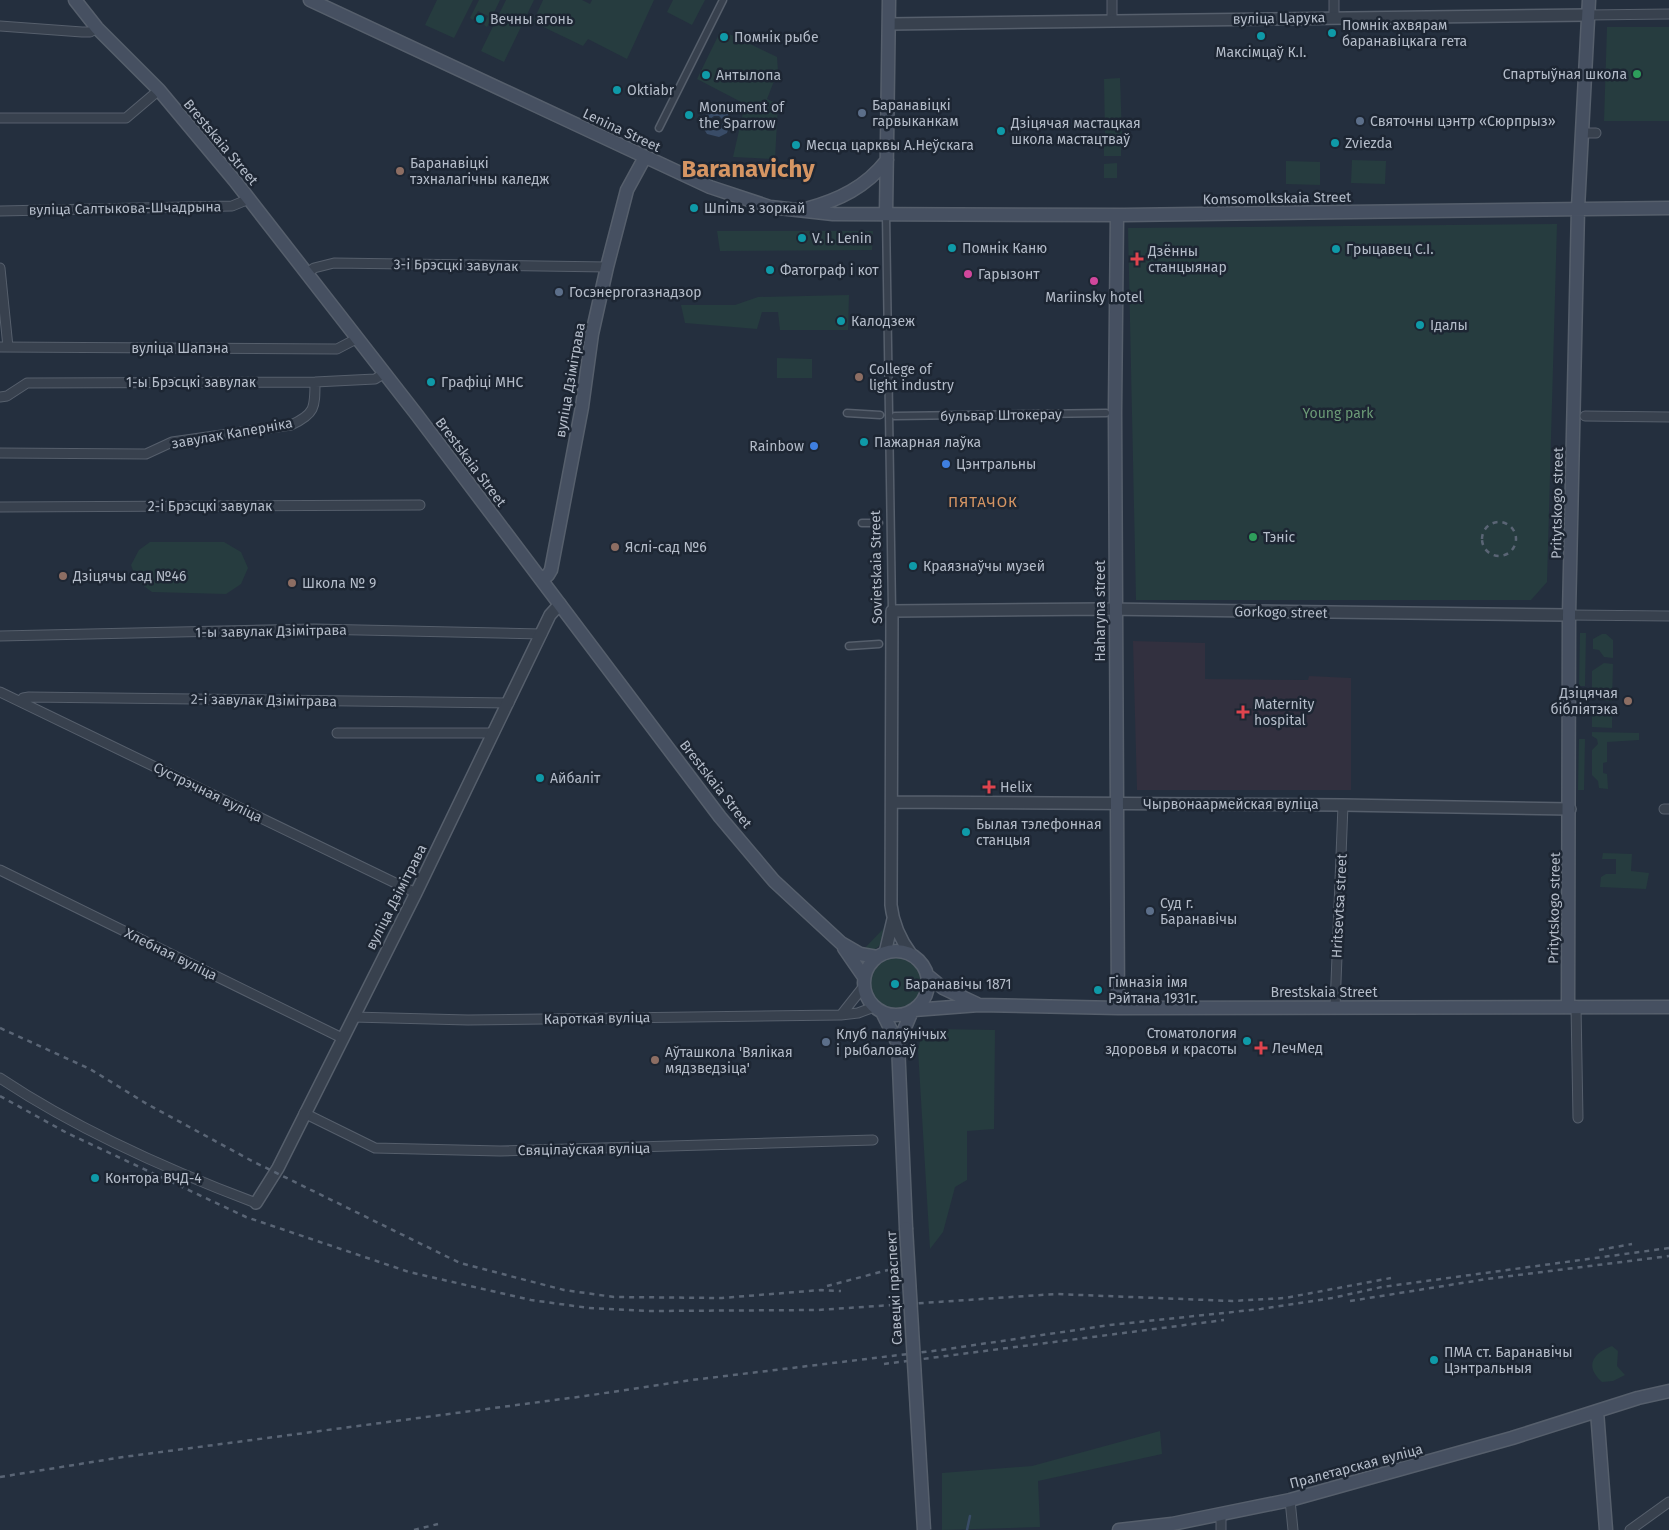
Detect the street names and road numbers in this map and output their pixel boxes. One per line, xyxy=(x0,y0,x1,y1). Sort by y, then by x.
street label: вуліца Царука xyxy=(1233,9,1326,28)
street label: Brestskaia Street xyxy=(180,96,262,190)
street label: Lenina Street xyxy=(580,105,664,156)
street label: Komsomolkskaia Street xyxy=(1203,189,1352,208)
street label: вуліца Салтыкова-Шчадрына xyxy=(29,198,222,219)
street label: 3-і Брэсцкі завулак xyxy=(393,256,519,275)
street label: вуліца Дзімітрава xyxy=(552,321,589,439)
street label: вуліца Шапэна xyxy=(131,340,229,357)
street label: 1-ы Брэсцкі завулак xyxy=(126,374,257,391)
street label: бульвар Штокерау xyxy=(940,406,1062,425)
street label: завулак Каперніка xyxy=(170,414,294,452)
street label: Brestskaia Street xyxy=(432,414,510,511)
street label: Pritytskogo street xyxy=(1548,446,1567,559)
street label: 2-і Брэсцкі завулак xyxy=(148,498,273,515)
street label: Sovietskaia Street xyxy=(867,509,886,624)
street label: Haharyna street xyxy=(1092,559,1109,662)
street label: Gorkogo street xyxy=(1234,603,1329,622)
street label: 1-ы завулак Дзімітрава xyxy=(195,622,347,641)
street label: 2-і завулак Дзімітрава xyxy=(191,691,337,710)
street label: Brestskaia Street xyxy=(676,737,756,832)
street label: Сустрэчная вуліца xyxy=(151,759,265,826)
street label: Чырвонаармейская вуліца xyxy=(1143,796,1319,813)
street label: вуліца Дзімітрава xyxy=(362,842,430,953)
street label: Pritytskogo street xyxy=(1545,851,1564,964)
street label: Hritsevtsa street xyxy=(1328,852,1351,959)
street label: Хлебная вуліца xyxy=(122,925,220,984)
street label: Brestskaia Street xyxy=(1270,984,1378,1001)
street label: Кароткая вуліца xyxy=(544,1009,650,1028)
street label: Свяцілаўская вуліца xyxy=(518,1140,650,1159)
street label: Савецкі праспект xyxy=(883,1230,906,1345)
street label: Пралетарская вуліца xyxy=(1288,1441,1425,1492)

